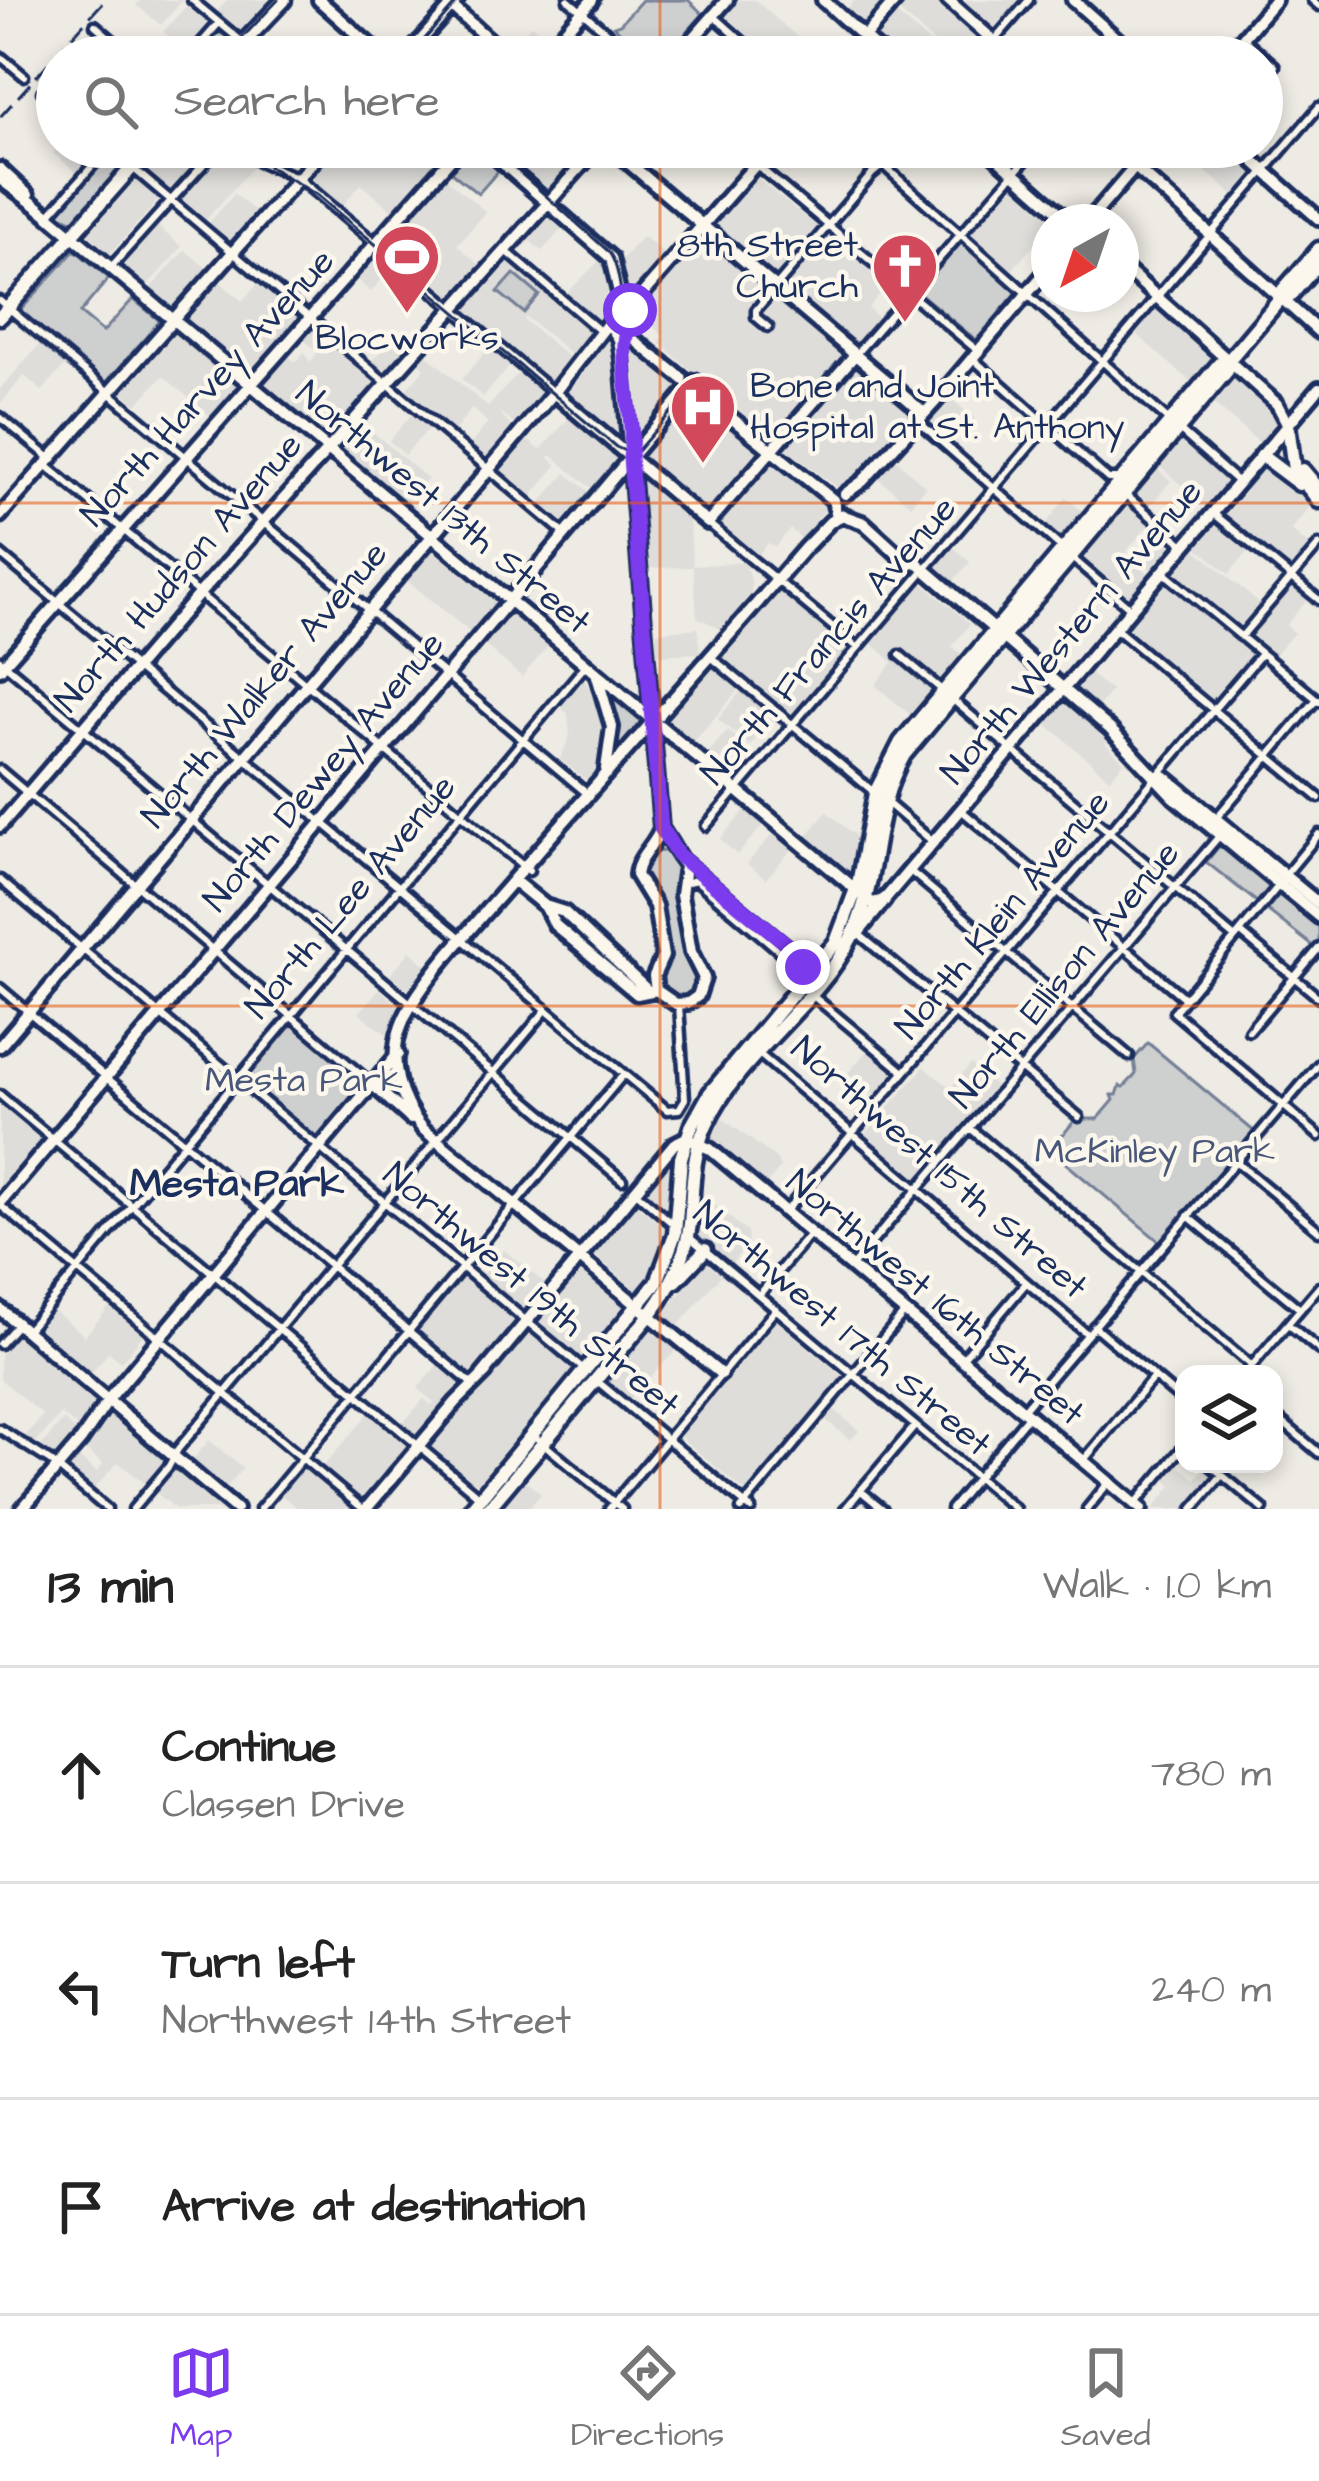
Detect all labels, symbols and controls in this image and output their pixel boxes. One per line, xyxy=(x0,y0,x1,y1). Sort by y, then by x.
search box xyxy=(36,36,1283,168)
icon: search xyxy=(78,69,144,135)
text: Search here xyxy=(174,71,440,133)
north arrow xyxy=(1031,204,1139,312)
place label: 8th Street Church xyxy=(677,220,858,312)
sports icon: Blocworks xyxy=(372,222,442,316)
church icon: 8th Street Church xyxy=(870,231,940,325)
street label: North Harvey Avenue xyxy=(69,238,347,538)
route start xyxy=(603,283,657,337)
place label: Blocworks xyxy=(315,313,499,364)
place label: Bone and Joint Hospital at St. Anthony xyxy=(750,361,1125,453)
street label: Northwest 13th Street xyxy=(284,369,602,647)
hospital icon: Bone and Joint Hospital at St. Anthony xyxy=(668,372,738,466)
street label: North Hudson Avenue xyxy=(43,422,315,724)
street label: North Western Avenue xyxy=(929,468,1215,796)
street label: North Francis Avenue xyxy=(689,485,969,797)
street label: North Walker Avenue xyxy=(130,531,400,839)
street label: North Dewey Avenue xyxy=(191,621,457,923)
street label: North Lee Avenue xyxy=(234,764,468,1030)
street label: North Klein Avenue xyxy=(883,779,1123,1051)
street label: North Ellison Avenue xyxy=(938,830,1192,1120)
route end xyxy=(776,940,830,994)
street label: Northwest 15th Street xyxy=(779,1025,1099,1312)
park label: Mesta Park xyxy=(205,1055,403,1106)
park label: McKinley Park xyxy=(1035,1126,1275,1177)
street label: Northwest 19th Street xyxy=(371,1150,691,1430)
district label: Mesta Park xyxy=(130,1158,344,1212)
street label: Northwest 16th Street xyxy=(775,1158,1096,1439)
street label: Northwest 17th Street xyxy=(682,1189,1002,1469)
map controls xyxy=(1175,1365,1283,1473)
button: layers xyxy=(1175,1365,1283,1473)
text: 13 min xyxy=(48,1552,174,1623)
text: Walk · 1.0 km xyxy=(1043,1560,1271,1614)
text: Continue xyxy=(162,1717,336,1779)
icon: ahead xyxy=(48,1742,114,1808)
text: 780 m xyxy=(1151,1748,1271,1802)
text: Classen Drive xyxy=(162,1779,405,1833)
text: Turn left xyxy=(162,1933,355,1995)
icon: left xyxy=(48,1958,114,2024)
text: 240 m xyxy=(1152,1964,1271,2018)
text: Northwest 14th Street xyxy=(162,1995,571,2049)
icon: arrive xyxy=(48,2174,114,2240)
text: Arrive at destination xyxy=(162,2176,585,2238)
tab: Map xyxy=(168,2340,234,2458)
tab: Directions xyxy=(571,2340,724,2458)
tab: Saved xyxy=(1061,2340,1151,2458)

